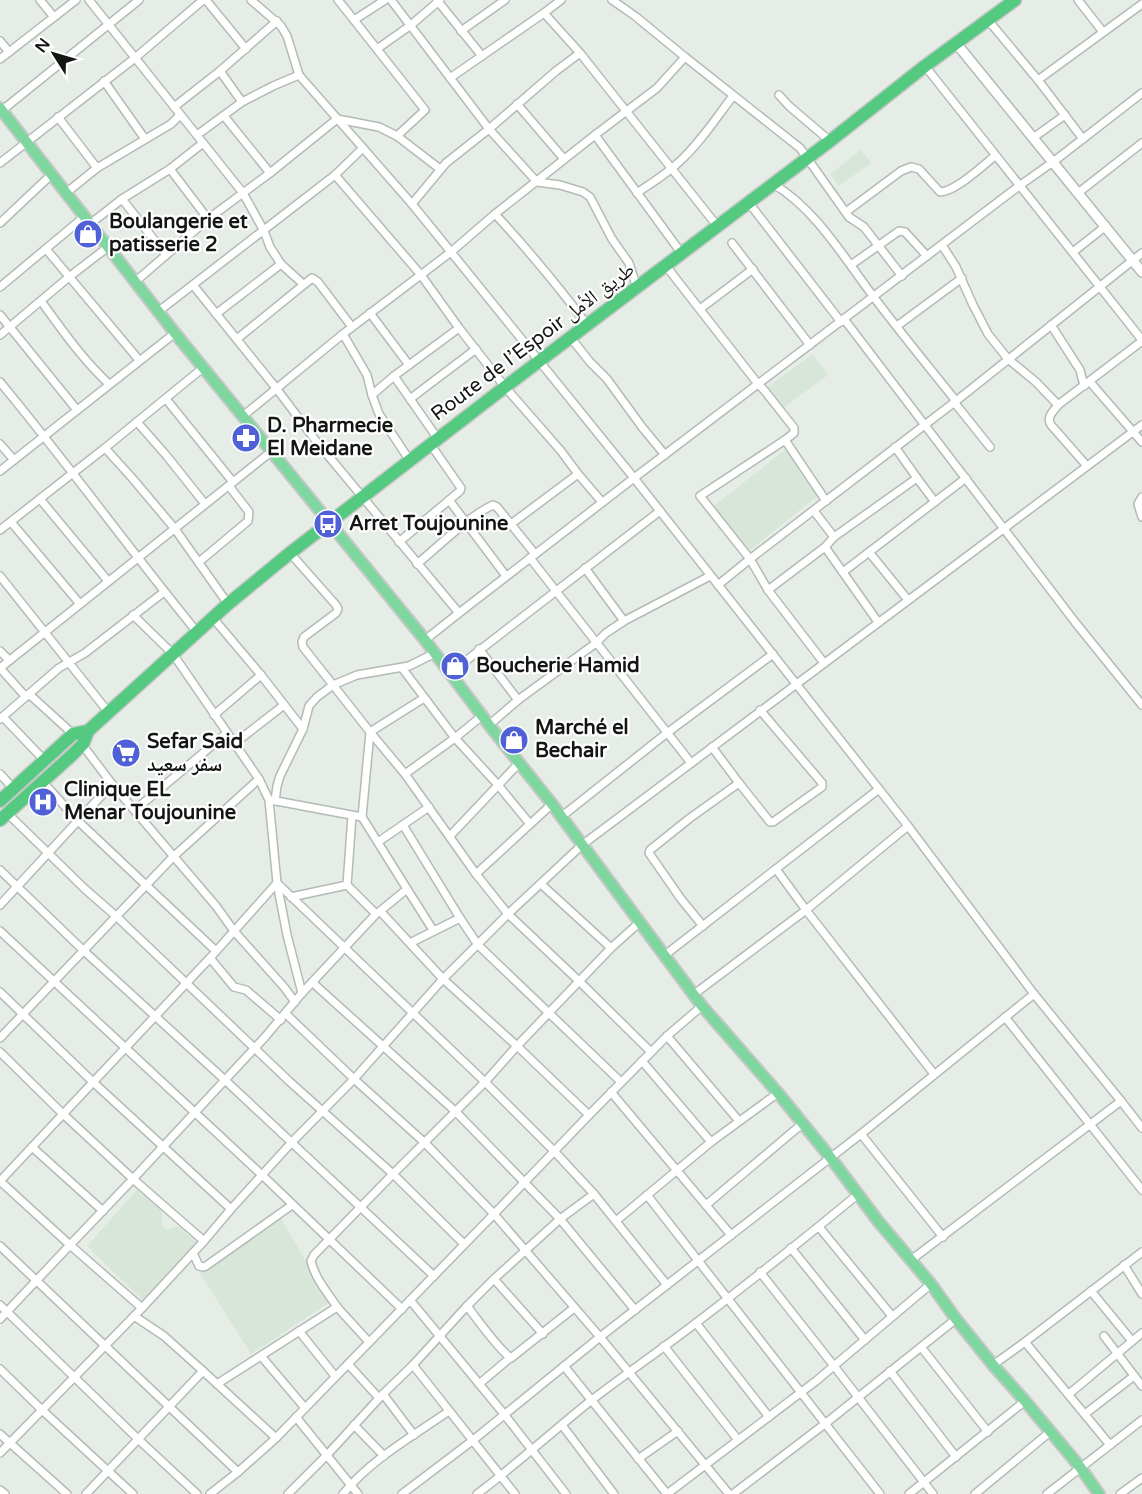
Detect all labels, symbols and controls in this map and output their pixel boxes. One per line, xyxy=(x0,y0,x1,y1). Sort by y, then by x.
north arrow xyxy=(24,24,84,84)
text: N xyxy=(31,34,55,57)
place label: Boulangerie et patisserie 2 xyxy=(109,210,248,257)
shop icon: Boulangerie et patisserie 2 xyxy=(72,218,104,250)
street label: Route de l’Espoir طريق الأمل xyxy=(427,258,639,426)
place label: D. Pharmecie El Meidane xyxy=(267,414,393,461)
pharmacy icon: D. Pharmecie El Meidane xyxy=(230,422,262,454)
bus stop icon: Arret Toujounine xyxy=(312,508,344,540)
place label: Arret Toujounine xyxy=(349,512,508,536)
shop icon: Boucherie Hamid xyxy=(439,650,471,682)
place label: Boucherie Hamid xyxy=(476,654,640,678)
place label: Marché el Bechair xyxy=(535,716,629,763)
shop icon: Marché el Bechair xyxy=(498,724,530,756)
place label: Sefar Said سفر سعيد xyxy=(147,730,243,777)
supermarket icon: Sefar Said سفر سعيد xyxy=(110,737,142,769)
place label: Clinique EL Menar Toujounine xyxy=(64,778,236,825)
hospital icon: Clinique EL Menar Toujounine xyxy=(27,786,59,818)

